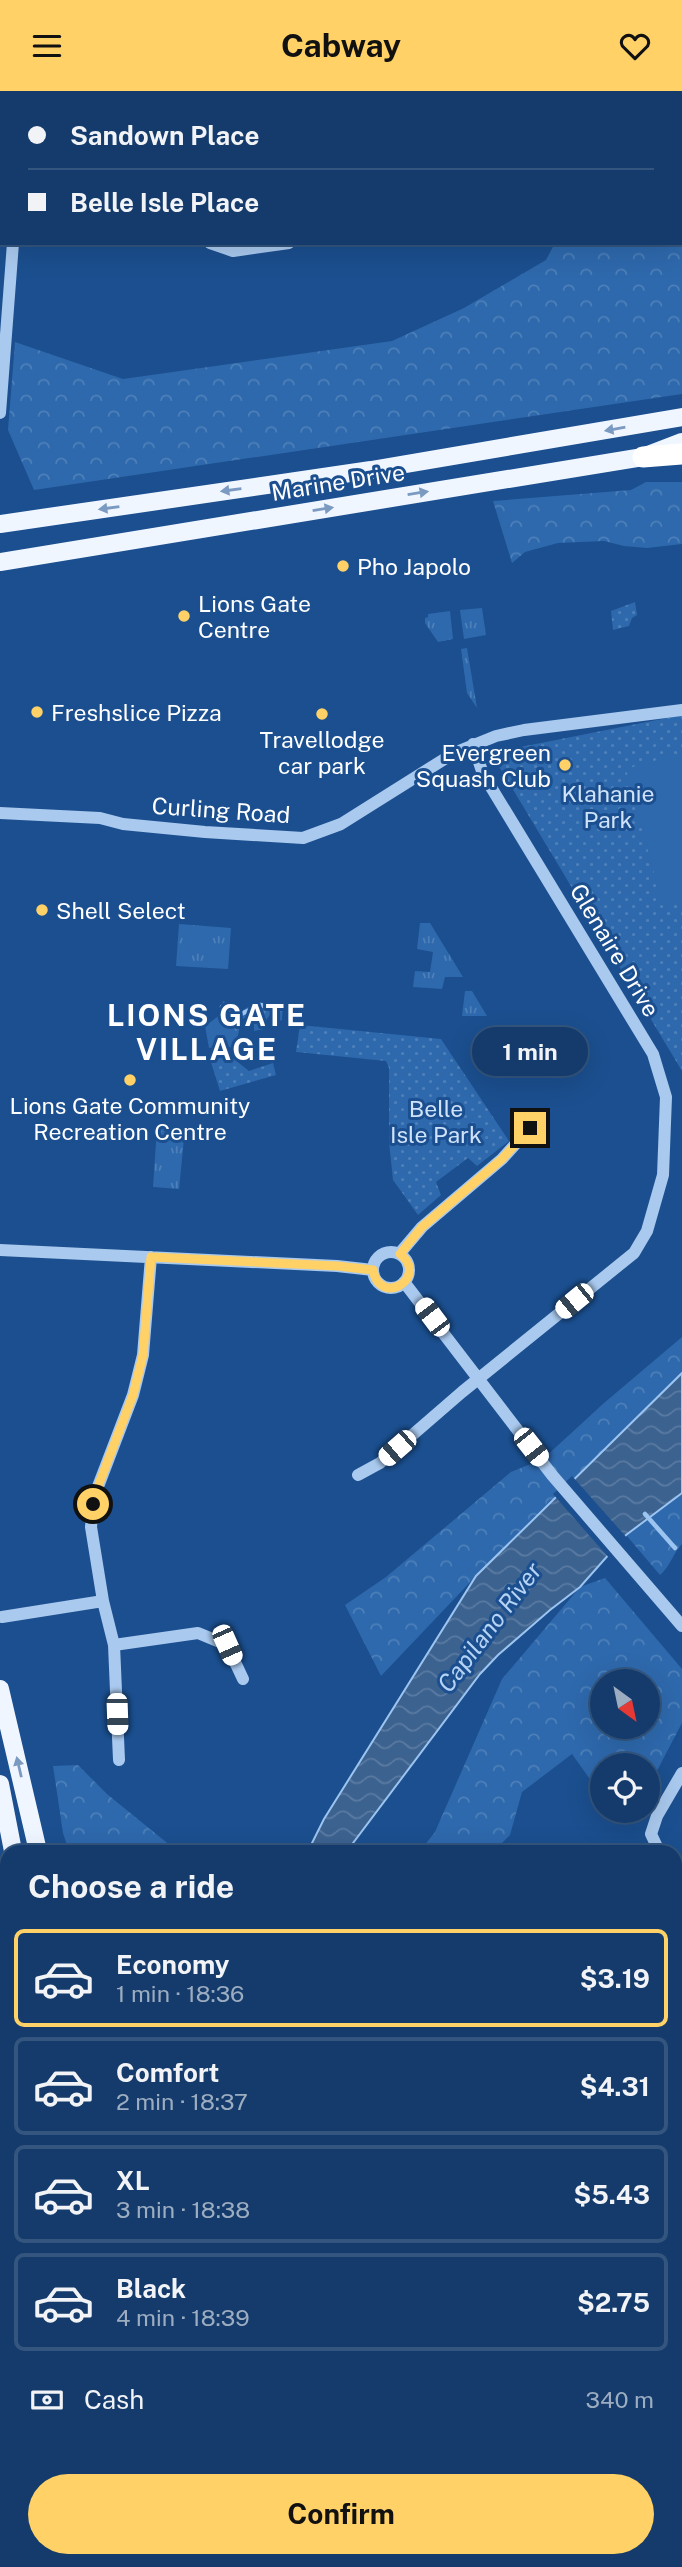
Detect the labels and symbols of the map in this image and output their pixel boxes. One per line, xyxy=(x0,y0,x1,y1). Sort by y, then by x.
one-way arrow xyxy=(604,424,626,435)
street label: Marine Drive xyxy=(269,458,407,506)
one-way arrow xyxy=(220,485,242,496)
one-way arrow xyxy=(407,487,429,498)
one-way arrow xyxy=(98,503,120,514)
one-way arrow xyxy=(312,503,334,514)
place label: Pho Japolo xyxy=(357,553,471,580)
marker: Pho Japolo xyxy=(335,558,351,574)
place label: Lions Gate Centre xyxy=(198,590,311,643)
marker: Lions Gate Centre xyxy=(176,608,192,624)
place label: Freshslice Pizza xyxy=(51,699,222,726)
marker: Freshslice Pizza xyxy=(29,704,45,720)
marker: Travellodge car park xyxy=(314,706,330,722)
place label: Travellodge car park xyxy=(260,726,384,779)
place label: Evergreen Squash Club xyxy=(416,739,551,792)
marker: Evergreen Squash Club xyxy=(557,757,573,773)
park label: Klahanie Park xyxy=(561,780,655,833)
street label: Curling Road xyxy=(151,792,291,828)
street label: Glenaire Drive xyxy=(565,879,665,1021)
place label: Shell Select xyxy=(56,897,186,924)
marker: Shell Select xyxy=(34,902,50,918)
district label: LIONS GATE VILLAGE xyxy=(107,997,307,1067)
callout: 1 min xyxy=(472,1027,588,1075)
marker: Lions Gate Community Recreation Centre xyxy=(122,1072,138,1088)
place label: Lions Gate Community Recreation Centre xyxy=(10,1092,250,1145)
park label: Belle Isle Park xyxy=(390,1095,482,1148)
route end xyxy=(514,1112,546,1144)
car xyxy=(552,1280,597,1322)
car xyxy=(411,1294,454,1340)
car xyxy=(510,1424,553,1470)
car xyxy=(375,1426,420,1470)
route start xyxy=(77,1488,109,1520)
water label: Capilano River xyxy=(431,1556,547,1697)
car xyxy=(209,1622,246,1668)
north arrow xyxy=(590,1669,660,1739)
car xyxy=(106,1693,129,1735)
one-way arrow xyxy=(13,1756,24,1778)

